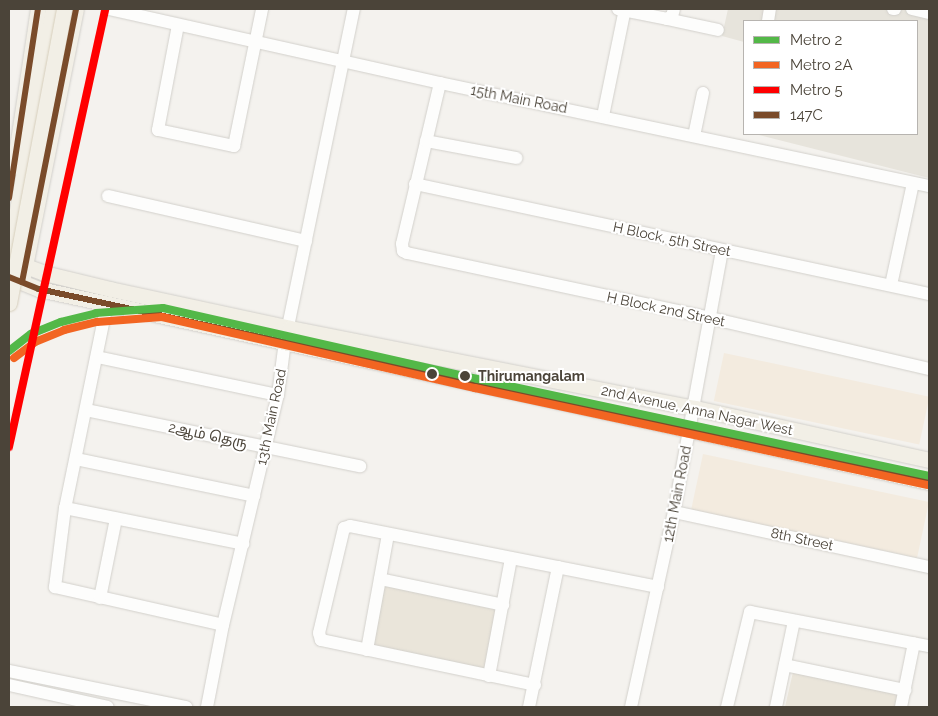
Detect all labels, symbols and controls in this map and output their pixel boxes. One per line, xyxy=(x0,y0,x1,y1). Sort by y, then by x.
legend xyxy=(743,20,918,135)
text: Metro 2 xyxy=(790,31,842,49)
text: Metro 2A xyxy=(790,56,853,74)
street label: 15th Main Road xyxy=(469,81,569,117)
text: Metro 5 xyxy=(790,81,843,99)
text: 147C xyxy=(790,106,823,124)
street label: H Block, 5th Street xyxy=(612,218,732,260)
street label: H Block 2nd Street xyxy=(605,288,727,330)
street label: 13th Main Road xyxy=(253,367,289,467)
marker: Thirumangalam xyxy=(456,367,474,385)
place label: Thirumangalam xyxy=(478,368,585,384)
unlabelled marker xyxy=(427,369,437,379)
street label: 2nd Avenue, Anna Nagar West xyxy=(599,381,795,439)
street label: 2ஆம் தெரு xyxy=(167,418,249,452)
street label: 12th Main Road xyxy=(659,444,695,544)
street label: 8th Street xyxy=(769,524,835,554)

